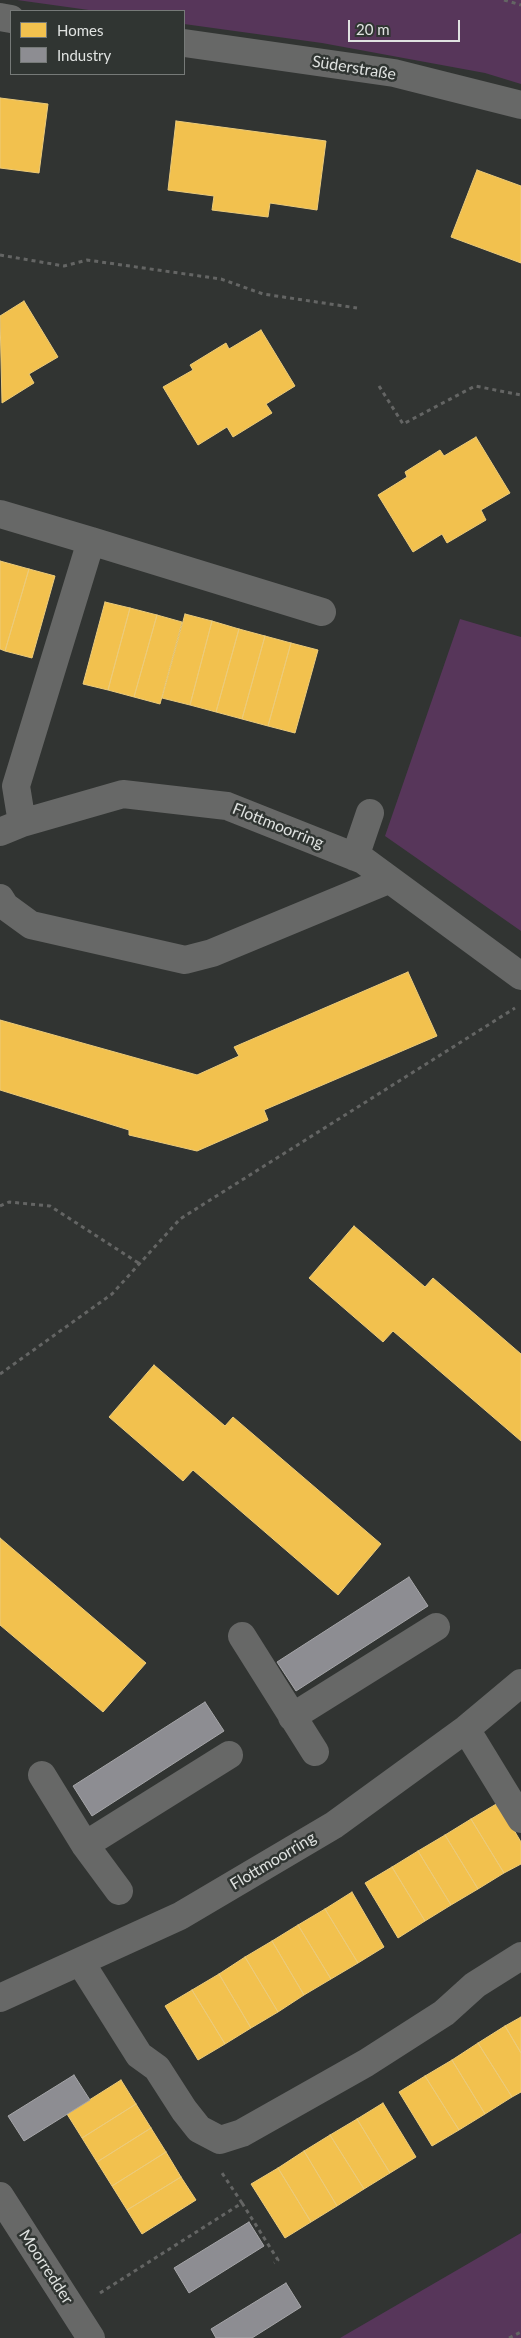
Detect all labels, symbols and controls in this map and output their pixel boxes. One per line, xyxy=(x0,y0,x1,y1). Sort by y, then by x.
legend xyxy=(10,10,185,75)
scale bar xyxy=(351,10,464,42)
text: 20 m xyxy=(356,20,390,38)
text: Homes xyxy=(57,21,103,39)
text: Industry xyxy=(57,46,111,64)
street label: Süderstraße xyxy=(311,52,397,84)
street label: Flottmoorring xyxy=(230,799,326,853)
street label: Flottmoorring xyxy=(227,1828,319,1894)
street label: Moorredder xyxy=(15,2226,77,2308)

